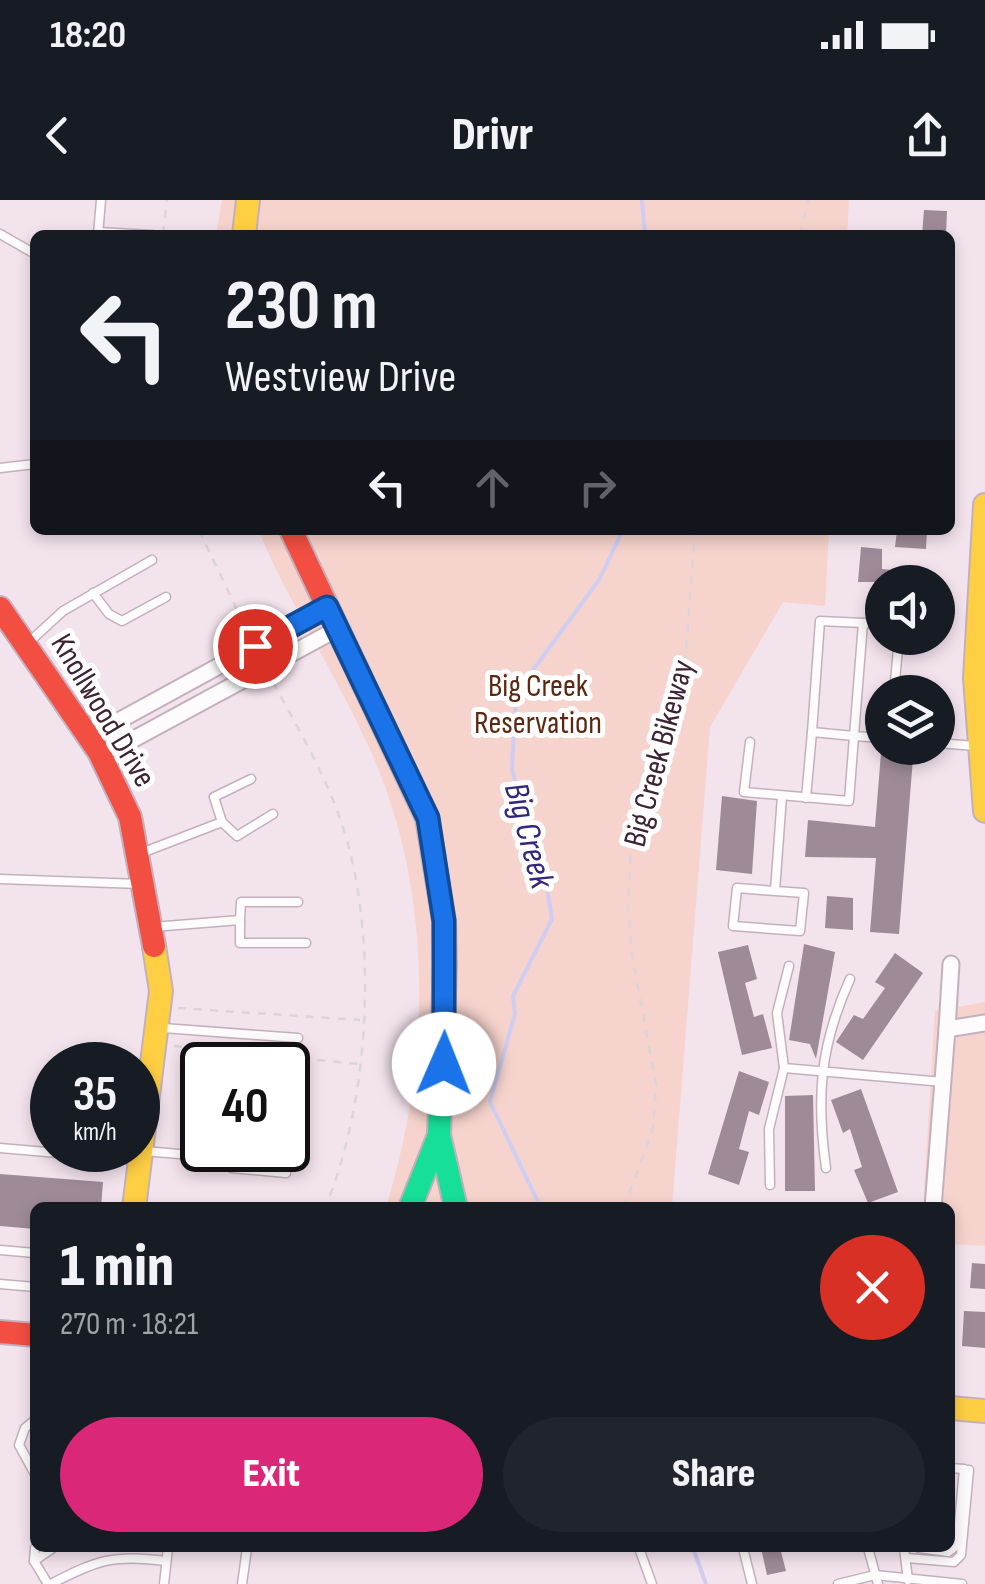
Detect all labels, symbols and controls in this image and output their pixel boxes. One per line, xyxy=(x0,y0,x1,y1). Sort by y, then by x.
text: 18:20 xyxy=(50,13,126,58)
icon: back xyxy=(30,108,85,163)
text: Drivr xyxy=(452,108,533,163)
icon: share xyxy=(900,108,955,163)
text: 230 m xyxy=(225,265,378,349)
icon: left xyxy=(60,270,190,400)
text: Westview Drive xyxy=(225,350,456,405)
icon: left xyxy=(360,460,415,515)
icon: ahead xyxy=(465,460,520,515)
icon: right xyxy=(570,460,625,515)
map controls xyxy=(865,565,955,765)
button: sound xyxy=(865,565,955,655)
pin xyxy=(213,604,298,689)
icon: arrive xyxy=(228,619,283,674)
street label: Knollwood Drive xyxy=(42,627,164,794)
street label: Big Creek Bikeway xyxy=(616,656,703,851)
park label: Big Creek Reservation xyxy=(474,667,602,743)
button: layers xyxy=(865,675,955,765)
water label: Big Creek xyxy=(494,778,563,894)
position arrow xyxy=(392,1012,496,1116)
speed limit sign: 40 xyxy=(180,1042,310,1172)
text: 35 xyxy=(73,1065,117,1125)
text: km/h xyxy=(73,1117,117,1148)
text: 1 min xyxy=(60,1231,174,1303)
button: close xyxy=(820,1235,925,1340)
text: 270 m · 18:21 xyxy=(60,1305,198,1344)
button: Exit xyxy=(60,1417,483,1532)
button: Share xyxy=(503,1417,925,1532)

